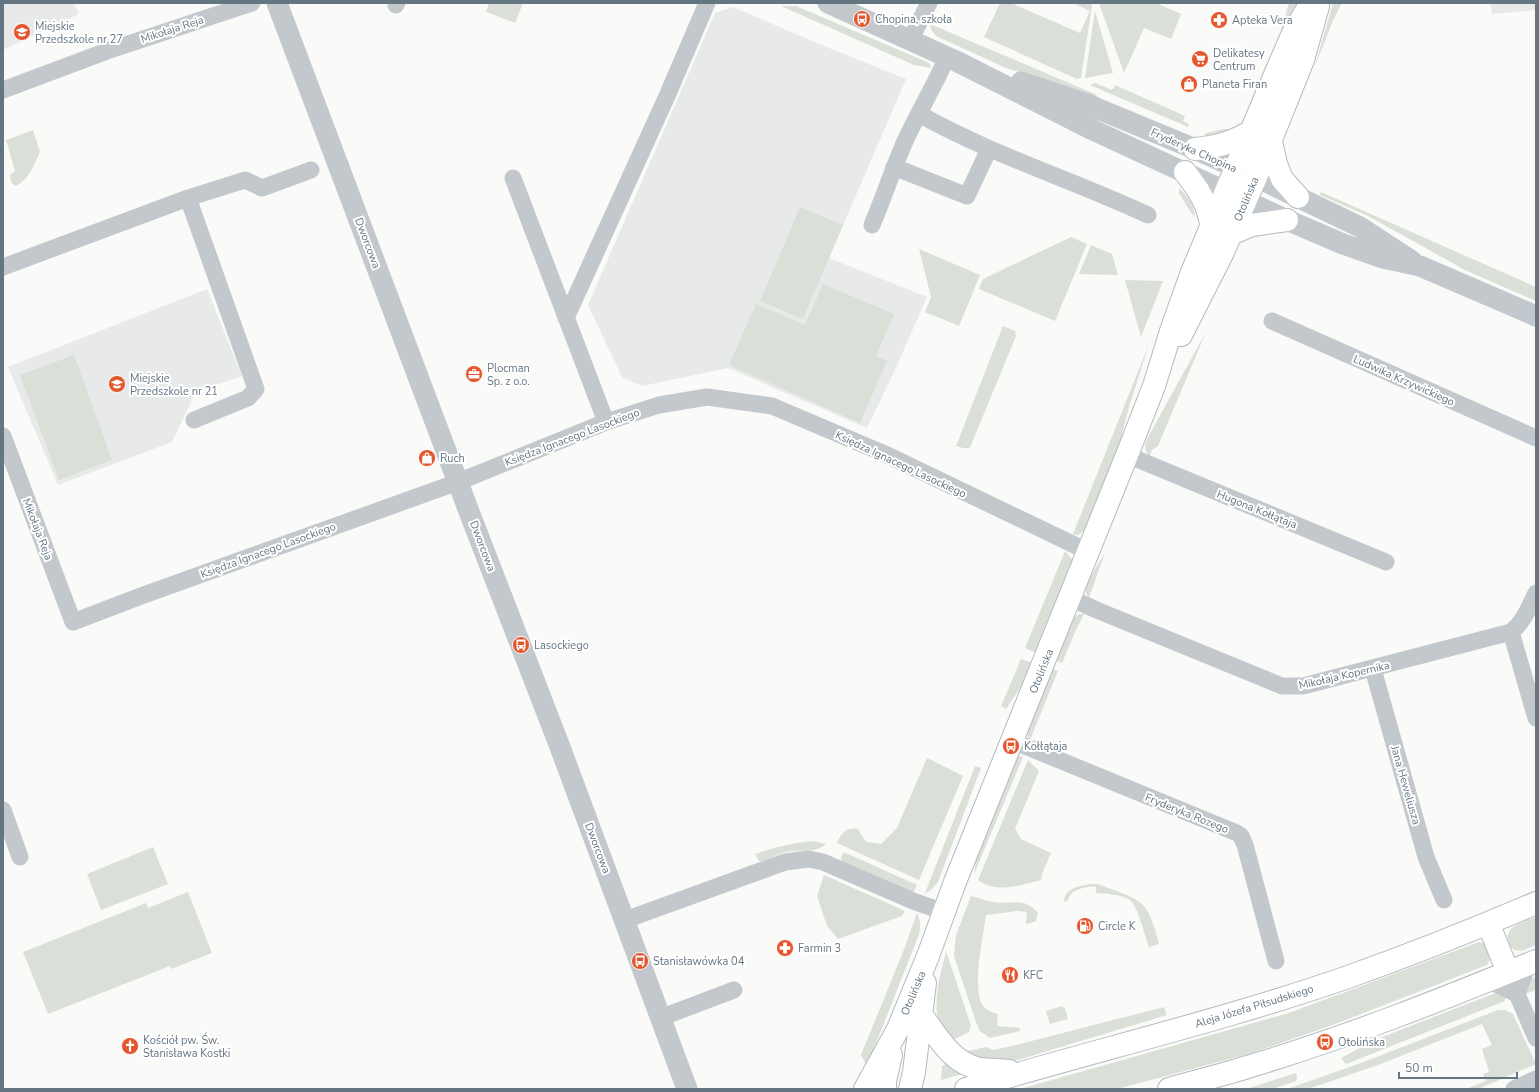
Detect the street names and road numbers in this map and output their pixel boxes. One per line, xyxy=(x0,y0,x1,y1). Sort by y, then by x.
street label: Mikołaja Reja xyxy=(139,12,206,47)
street label: Fryderyka Chopina xyxy=(1148,125,1239,176)
street label: Otolińska xyxy=(1230,174,1263,224)
street label: Dworcowa xyxy=(351,216,384,271)
street label: Ludwika Krzywickiego xyxy=(1351,351,1457,410)
street label: Księdza Ignacego Lasockiego xyxy=(503,405,642,470)
street label: Księdza Ignacego Lasockiego xyxy=(833,427,969,501)
street label: Hugona Kołłątaja xyxy=(1214,487,1299,532)
street label: Mikołaja Reja xyxy=(19,496,56,562)
street label: Księdza Ignacego Lasockiego xyxy=(198,519,338,582)
street label: Dworcowa xyxy=(466,519,499,574)
street label: Otolińska xyxy=(1026,646,1057,696)
street label: Mikołaja Kopernika xyxy=(1297,658,1391,693)
street label: Jana Heweliusza xyxy=(1387,743,1424,827)
street label: Fryderyka Rozego xyxy=(1143,790,1231,837)
street label: Dworcowa xyxy=(581,821,614,876)
street label: Otolińska xyxy=(897,968,930,1018)
street label: Aleja Józefa Piłsudskiego xyxy=(1193,981,1315,1032)

